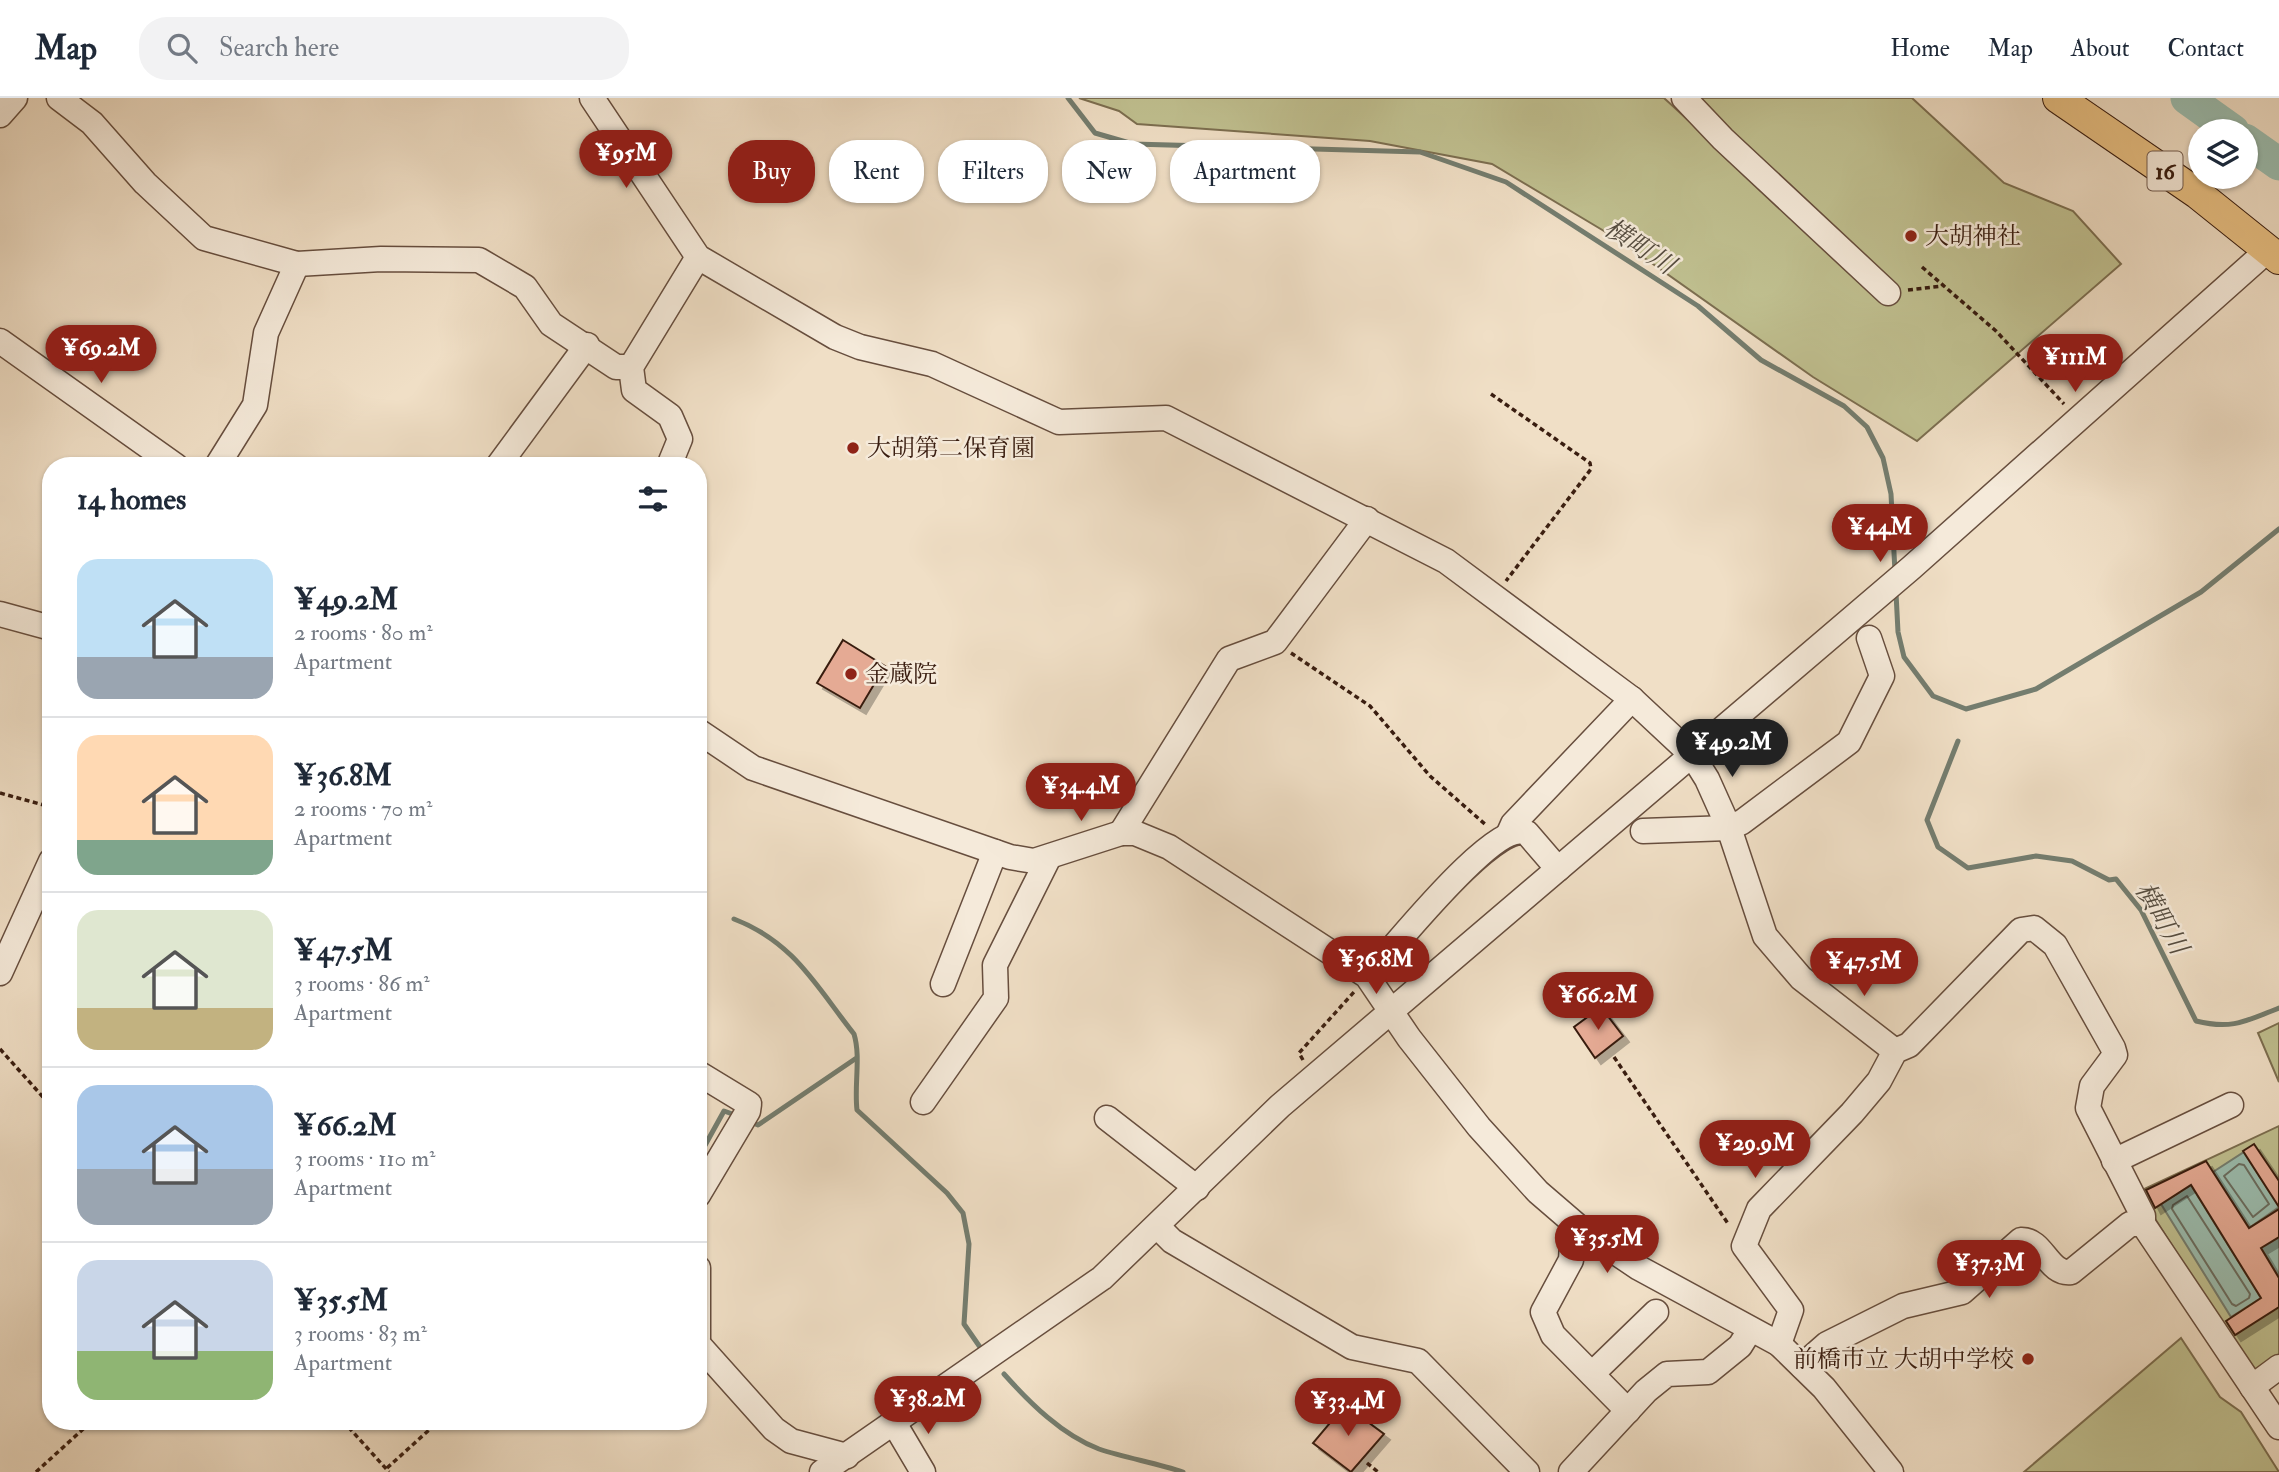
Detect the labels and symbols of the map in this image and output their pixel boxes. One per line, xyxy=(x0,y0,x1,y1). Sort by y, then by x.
pin: ¥95M xyxy=(585,130,667,190)
road number: 16 xyxy=(2148,152,2182,190)
water label: 横町川 xyxy=(1598,212,1683,283)
place label: 大胡神社 xyxy=(1925,221,2021,252)
marker: 大胡神社 xyxy=(1903,228,1919,244)
pin: ¥69.2M xyxy=(44,326,158,385)
pin: ¥111M xyxy=(2026,334,2124,394)
place label: 大胡第二保育園 xyxy=(867,433,1035,464)
marker: 大胡第二保育園 xyxy=(845,440,861,456)
pin: ¥44M xyxy=(1839,504,1921,564)
place label: 金蔵院 xyxy=(865,659,937,690)
marker: 金蔵院 xyxy=(843,666,859,682)
pin: ¥49.2M xyxy=(1675,720,1789,779)
pin: ¥34.4M xyxy=(1024,764,1138,823)
water label: 横町川 xyxy=(2128,877,2196,963)
pin: ¥36.8M xyxy=(1319,936,1433,996)
pin: ¥47.5M xyxy=(1807,939,1921,998)
pin: ¥66.2M xyxy=(1541,972,1655,1032)
pin: ¥29.9M xyxy=(1698,1121,1812,1180)
pin: ¥35.5M xyxy=(1550,1216,1664,1275)
pin: ¥37.3M xyxy=(1932,1240,2046,1300)
place label: 前橋市立 大胡中学校 xyxy=(1793,1344,2014,1375)
marker: 前橋市立 大胡中学校 xyxy=(2020,1351,2036,1367)
pin: ¥38.2M xyxy=(871,1376,985,1436)
pin: ¥33.4M xyxy=(1291,1378,1405,1438)

